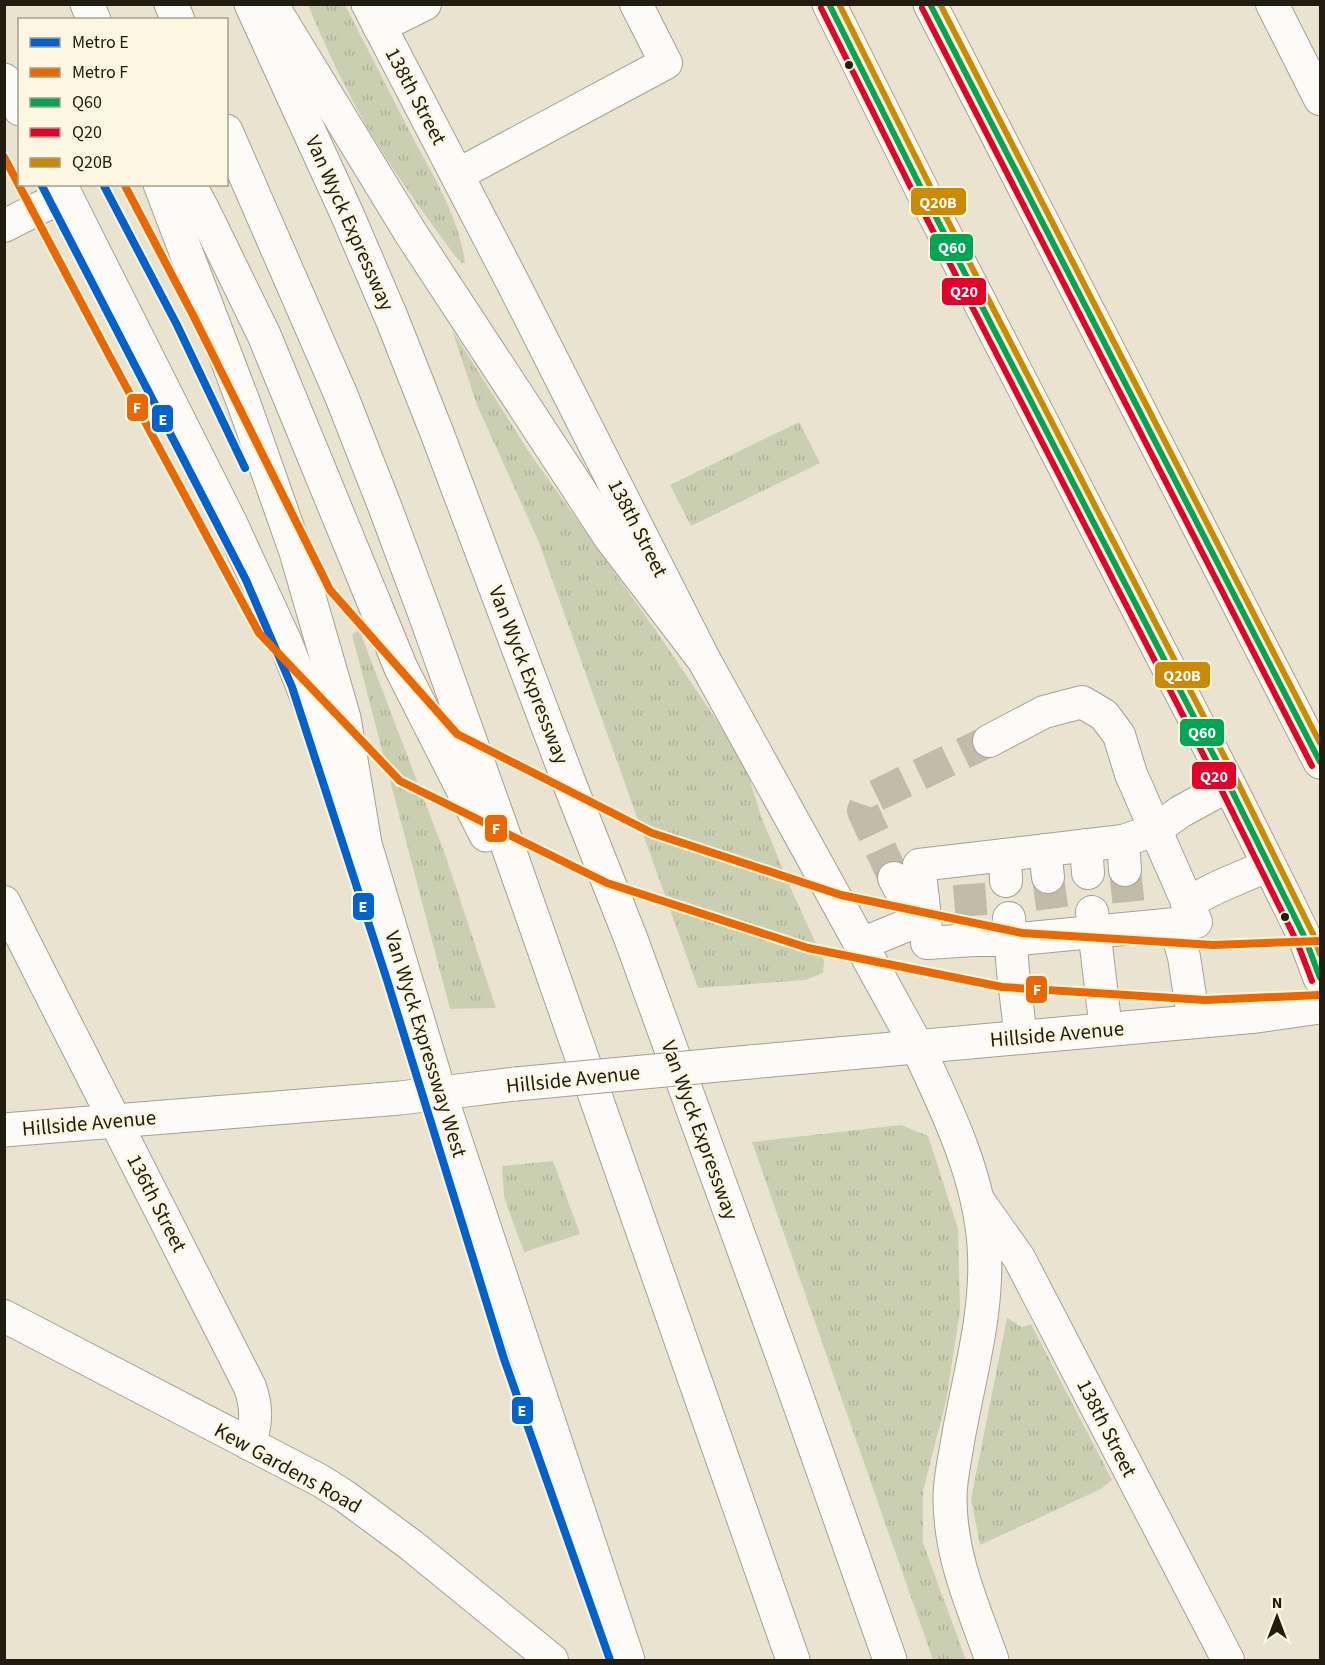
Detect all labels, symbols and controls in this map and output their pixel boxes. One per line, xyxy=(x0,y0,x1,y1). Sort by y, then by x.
legend xyxy=(18,18,228,186)
text: Metro E xyxy=(72,30,129,55)
street label: 138th Street xyxy=(378,42,454,150)
unlabelled marker xyxy=(843,59,855,71)
text: Metro F xyxy=(72,60,128,85)
text: Q60 xyxy=(72,90,102,115)
text: Q20 xyxy=(72,120,102,145)
street label: Van Wyck Expressway xyxy=(298,131,402,316)
text: Q20B xyxy=(72,150,112,175)
line badge: Q20B xyxy=(910,187,967,216)
text: Q20B xyxy=(919,192,957,214)
line badge: Q60 xyxy=(929,233,974,262)
text: Q60 xyxy=(938,237,966,259)
line badge: Q20 xyxy=(941,277,987,306)
text: Q20 xyxy=(950,281,978,303)
line badge: F xyxy=(126,393,149,422)
text: F xyxy=(133,397,141,419)
line badge: E xyxy=(151,404,174,433)
text: E xyxy=(159,409,167,431)
street label: 138th Street xyxy=(600,474,676,582)
street label: Van Wyck Expressway xyxy=(481,581,577,769)
line badge: Q20B xyxy=(1154,661,1211,689)
text: Q20B xyxy=(1163,665,1201,687)
line badge: Q60 xyxy=(1179,718,1225,747)
text: Q60 xyxy=(1188,722,1216,744)
line badge: Q20 xyxy=(1191,761,1237,790)
text: Q20 xyxy=(1200,766,1228,788)
line badge: F xyxy=(484,814,508,843)
text: F xyxy=(492,818,500,840)
line badge: E xyxy=(352,892,375,921)
text: E xyxy=(359,896,367,918)
unlabelled marker xyxy=(1279,911,1291,923)
street label: Van Wyck Expressway West xyxy=(377,927,475,1161)
line badge: F xyxy=(1025,975,1048,1004)
text: F xyxy=(1033,979,1041,1001)
street label: Hillside Avenue xyxy=(989,1013,1125,1055)
street label: Van Wyck Expressway xyxy=(654,1036,746,1224)
street label: Hillside Avenue xyxy=(505,1057,641,1101)
street label: Hillside Avenue xyxy=(21,1102,157,1144)
street label: 136th Street xyxy=(119,1149,195,1257)
street label: 138th Street xyxy=(1069,1374,1145,1482)
line badge: E xyxy=(511,1396,534,1425)
text: E xyxy=(518,1400,526,1422)
street label: Kew Gardens Road xyxy=(209,1415,367,1521)
north arrow xyxy=(1247,1587,1307,1647)
text: N xyxy=(1272,1592,1282,1614)

